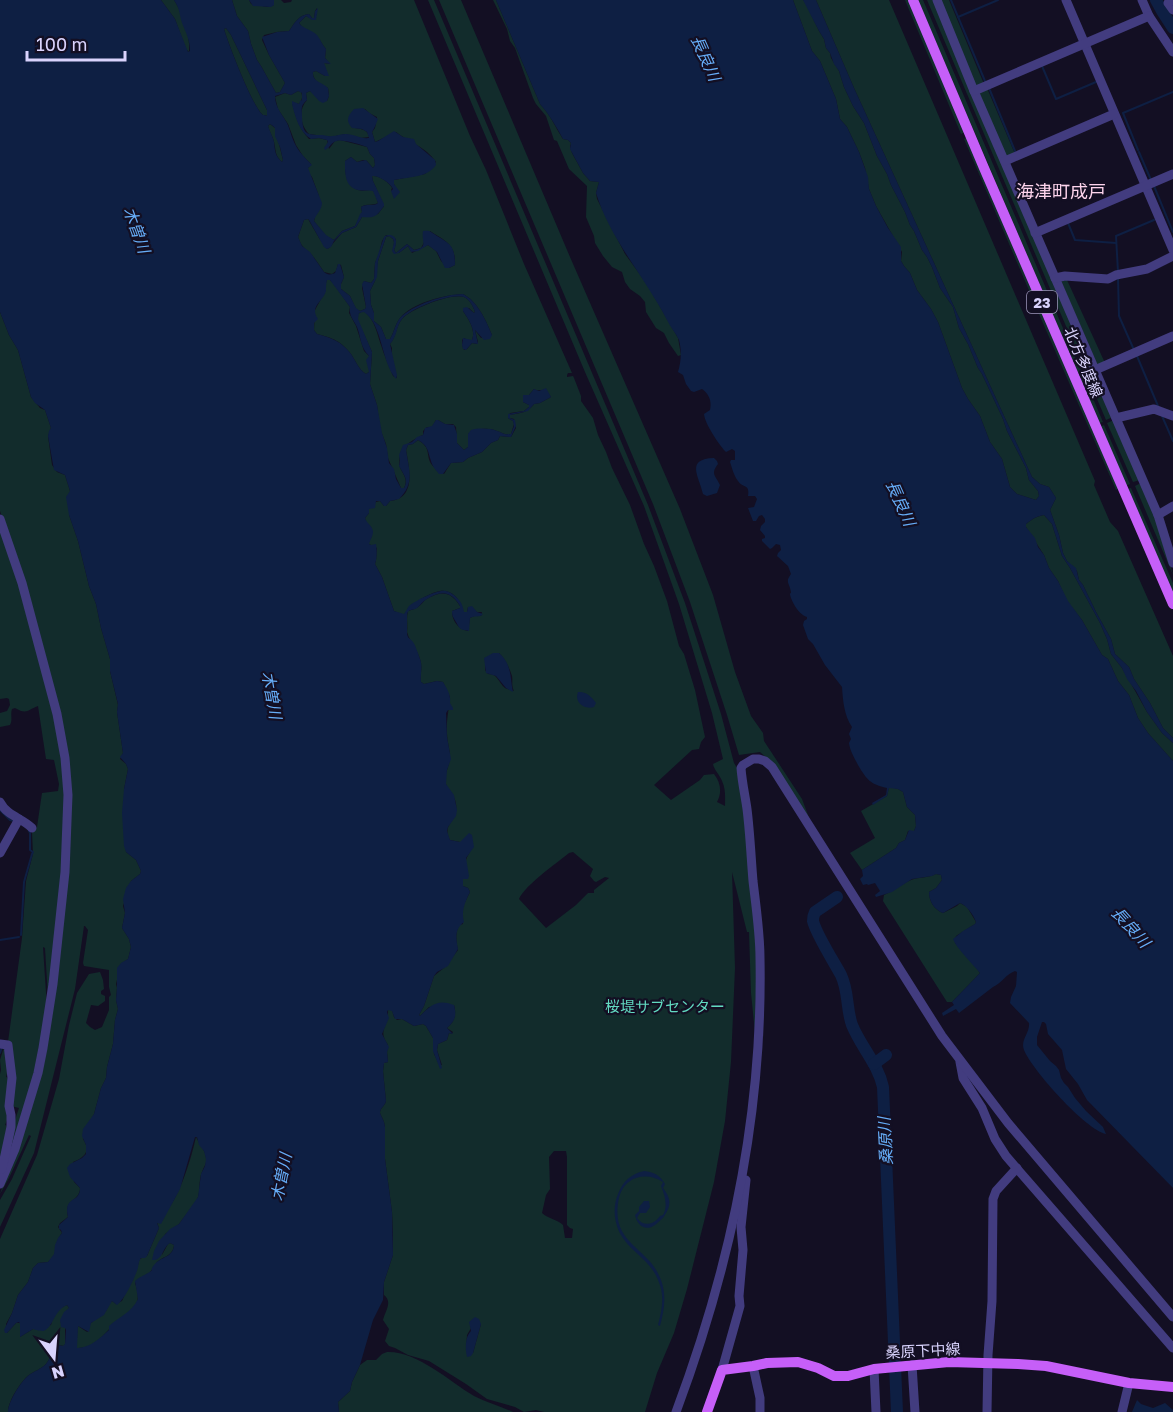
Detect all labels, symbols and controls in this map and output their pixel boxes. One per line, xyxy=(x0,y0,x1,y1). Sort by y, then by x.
scale bar xyxy=(27,24,124,62)
water label: 長良川 xyxy=(687,32,726,86)
text: 100 m xyxy=(36,33,87,55)
district label: 海津町成戸 xyxy=(1016,180,1106,202)
water label: 木曽川 xyxy=(119,204,155,258)
road number: 23 xyxy=(1027,291,1057,313)
street label: 北方多度線 xyxy=(1061,324,1107,400)
water label: 長良川 xyxy=(882,477,921,531)
water label: 木曽川 xyxy=(258,670,286,722)
water label: 長良川 xyxy=(1108,902,1156,953)
park label: 桜堤サブセンター xyxy=(605,997,725,1015)
water label: 桑原川 xyxy=(874,1115,896,1165)
water label: 木曽川 xyxy=(267,1150,296,1202)
north arrow xyxy=(24,1328,84,1388)
street label: 桑原下中線 xyxy=(885,1339,961,1361)
text: N xyxy=(50,1361,67,1384)

